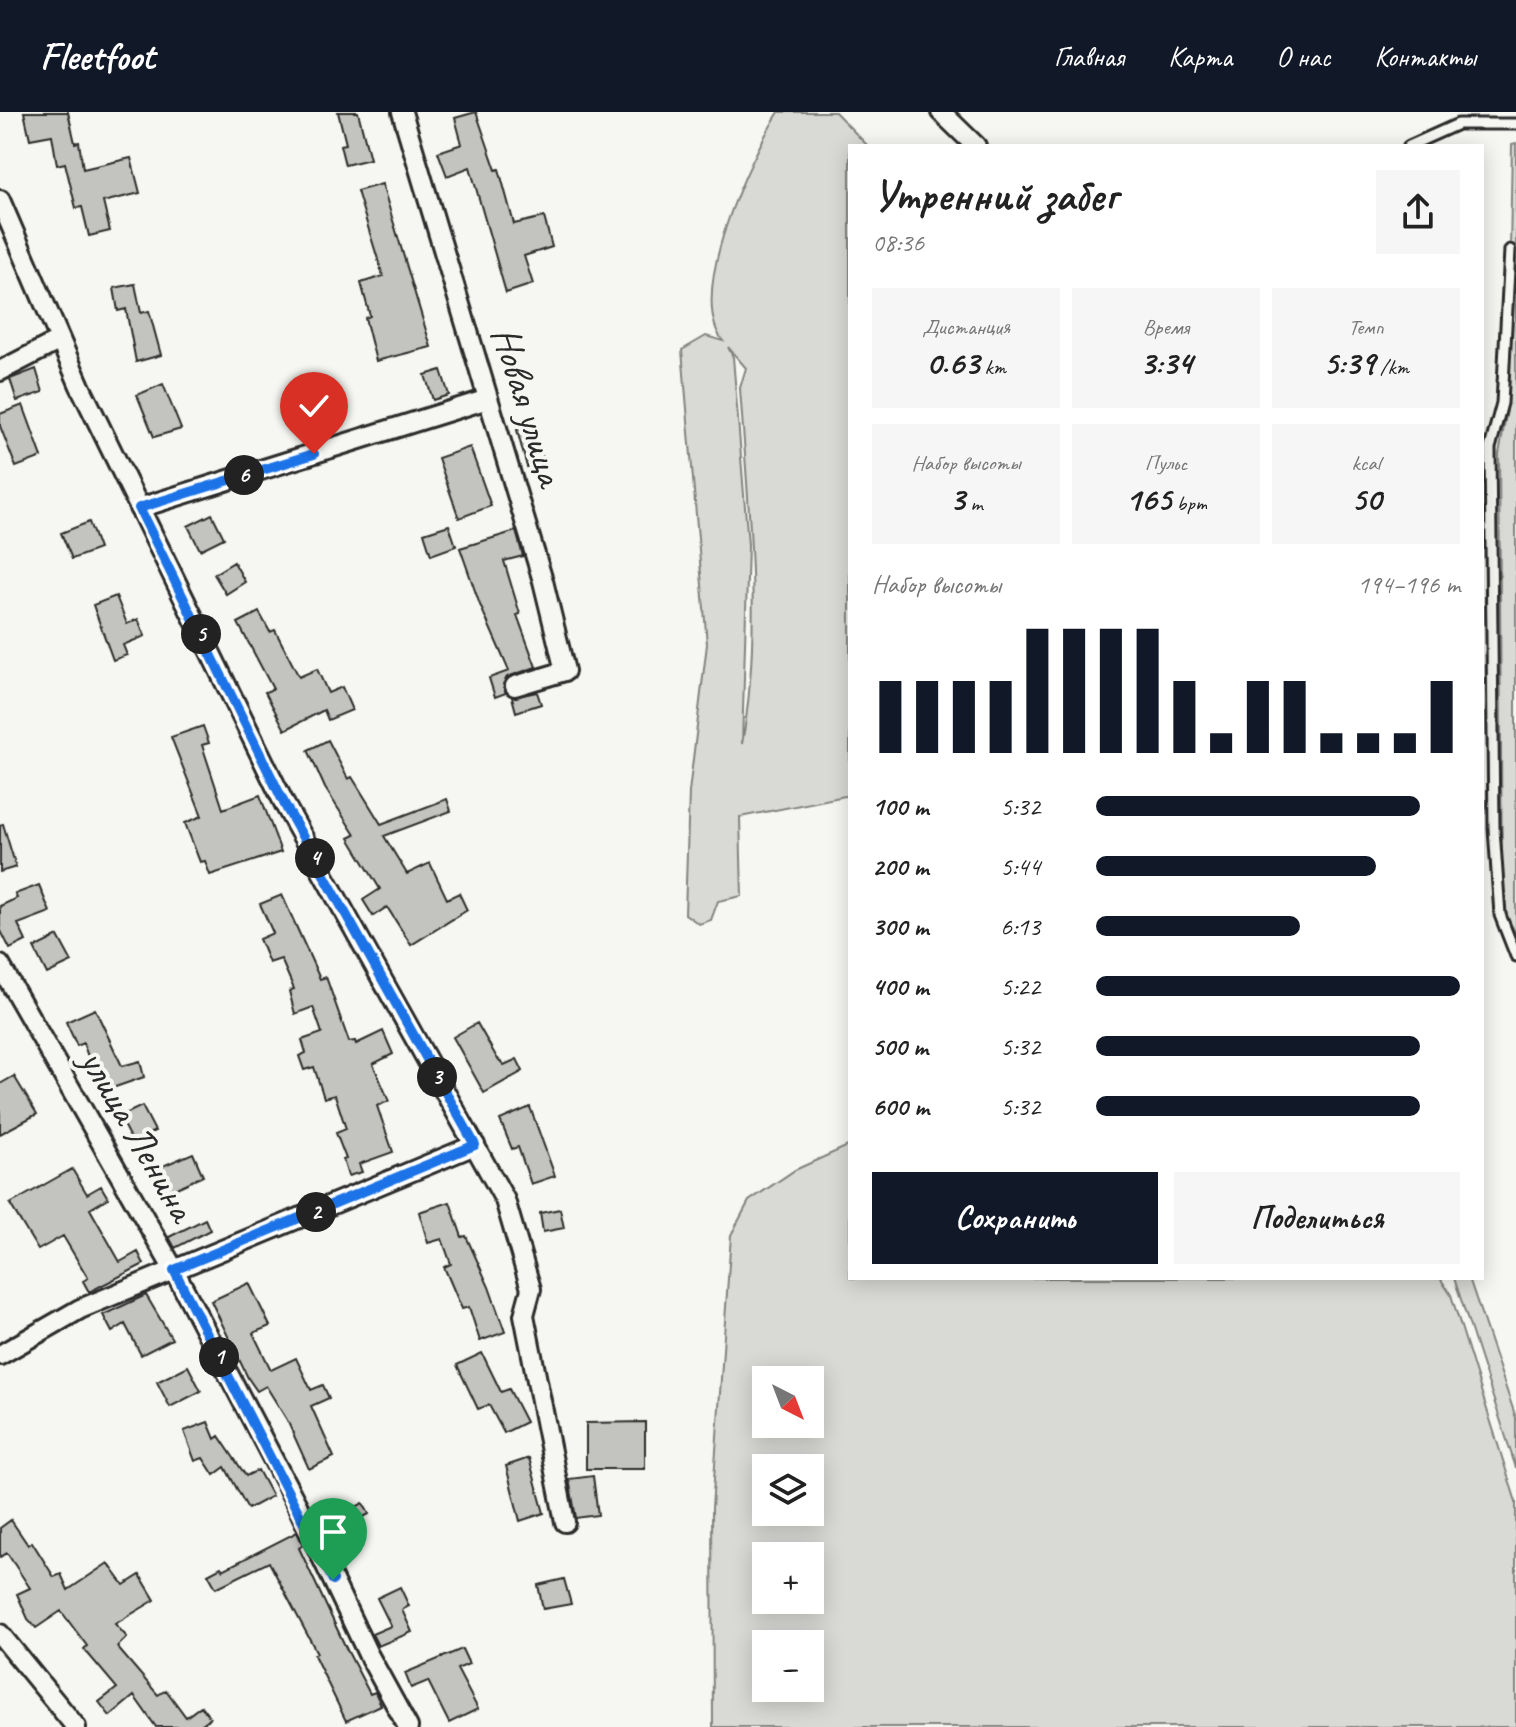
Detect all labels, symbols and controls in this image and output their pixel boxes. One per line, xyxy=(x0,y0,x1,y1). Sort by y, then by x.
text: Fleetfoot xyxy=(40,33,155,80)
text: Главная xyxy=(1054,39,1124,74)
text: Карта xyxy=(1168,39,1232,74)
text: О нас xyxy=(1276,39,1330,74)
text: Контакты xyxy=(1374,39,1476,74)
text: Утренний забег xyxy=(872,168,1117,223)
button: share xyxy=(1376,170,1460,254)
text: 08:36 xyxy=(872,226,924,259)
text: Дистанция xyxy=(922,313,1010,341)
text: Время xyxy=(1143,313,1189,341)
text: Темп xyxy=(1348,313,1384,341)
street label: Новая улица xyxy=(480,320,577,495)
text: 0.63 xyxy=(926,341,979,384)
text: 3:34 xyxy=(1140,341,1192,384)
text: 5:39 xyxy=(1323,341,1375,384)
text: km xyxy=(979,353,1006,381)
text: /km xyxy=(1375,353,1409,381)
pin xyxy=(280,372,348,454)
icon: check xyxy=(292,384,336,428)
text: Набор высоты xyxy=(911,449,1021,477)
text: Пульс xyxy=(1145,449,1187,477)
text: kcal xyxy=(1351,449,1381,477)
pin: 6 xyxy=(224,455,264,495)
text: 6 xyxy=(239,461,249,489)
text: 3 xyxy=(950,477,965,520)
text: 165 xyxy=(1125,477,1171,520)
text: 50 xyxy=(1351,477,1381,520)
text: m xyxy=(965,489,982,517)
text: bpm xyxy=(1171,489,1207,517)
text: Набор высоты xyxy=(872,568,1001,601)
text: 194–196 m xyxy=(1357,568,1460,601)
pin: 5 xyxy=(181,614,221,654)
text: 5 xyxy=(196,620,206,648)
text: 100 m xyxy=(872,790,928,823)
text: 5:32 xyxy=(1000,790,1040,823)
pin: 4 xyxy=(295,838,335,878)
text: 4 xyxy=(310,844,320,872)
text: 200 m xyxy=(872,850,928,883)
text: 5:44 xyxy=(1000,850,1040,883)
text: 300 m xyxy=(872,910,928,943)
text: 6:13 xyxy=(1000,910,1040,943)
text: 400 m xyxy=(872,970,928,1003)
text: 5:22 xyxy=(1000,970,1040,1003)
text: 500 m xyxy=(872,1030,928,1063)
text: 5:32 xyxy=(1000,1030,1040,1063)
street label: улица Ленина xyxy=(68,1038,209,1233)
pin: 3 xyxy=(417,1057,457,1097)
text: 3 xyxy=(432,1063,442,1091)
text: 600 m xyxy=(872,1090,929,1123)
text: 5:32 xyxy=(1000,1090,1040,1123)
button: Сохранить xyxy=(872,1172,1158,1264)
button: Поделиться xyxy=(1174,1172,1460,1264)
pin: 2 xyxy=(296,1192,336,1232)
text: 2 xyxy=(311,1198,321,1226)
pin: 1 xyxy=(199,1337,239,1377)
text: 1 xyxy=(214,1343,224,1371)
north arrow xyxy=(752,1366,824,1438)
map controls xyxy=(752,1366,824,1702)
button: layers xyxy=(752,1454,824,1526)
pin xyxy=(299,1498,367,1580)
icon: arrive xyxy=(311,1510,355,1554)
button: + xyxy=(752,1542,824,1614)
button: − xyxy=(752,1630,824,1702)

